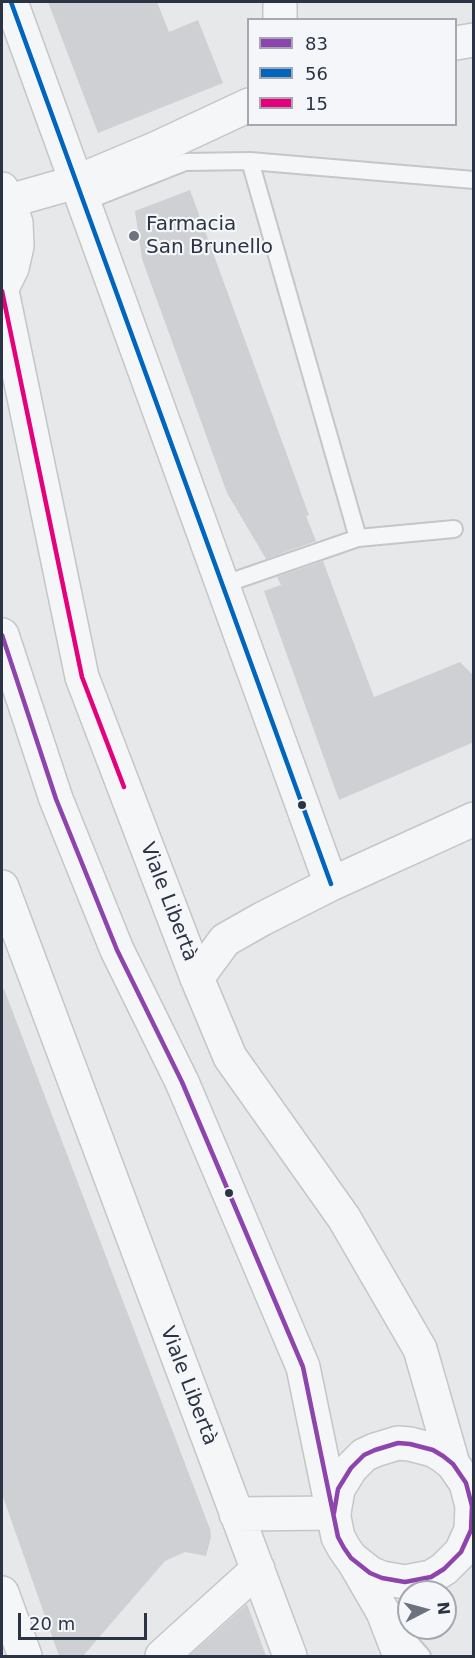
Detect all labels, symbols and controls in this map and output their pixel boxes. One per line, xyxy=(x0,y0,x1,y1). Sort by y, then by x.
legend xyxy=(247,18,457,126)
text: 83 xyxy=(305,33,328,54)
text: 56 xyxy=(305,63,328,84)
text: 15 xyxy=(305,93,328,114)
place label: Farmacia San Brunello xyxy=(146,213,273,260)
marker: Farmacia San Brunello xyxy=(127,229,141,243)
unlabelled marker xyxy=(296,799,308,811)
street label: Viale Libertà xyxy=(134,839,202,965)
unlabelled marker xyxy=(223,1187,235,1199)
street label: Viale Libertà xyxy=(154,1323,222,1449)
north arrow xyxy=(397,1580,457,1640)
scale bar xyxy=(21,1601,150,1639)
text: N xyxy=(433,1601,454,1616)
text: 20 m xyxy=(29,1613,75,1634)

